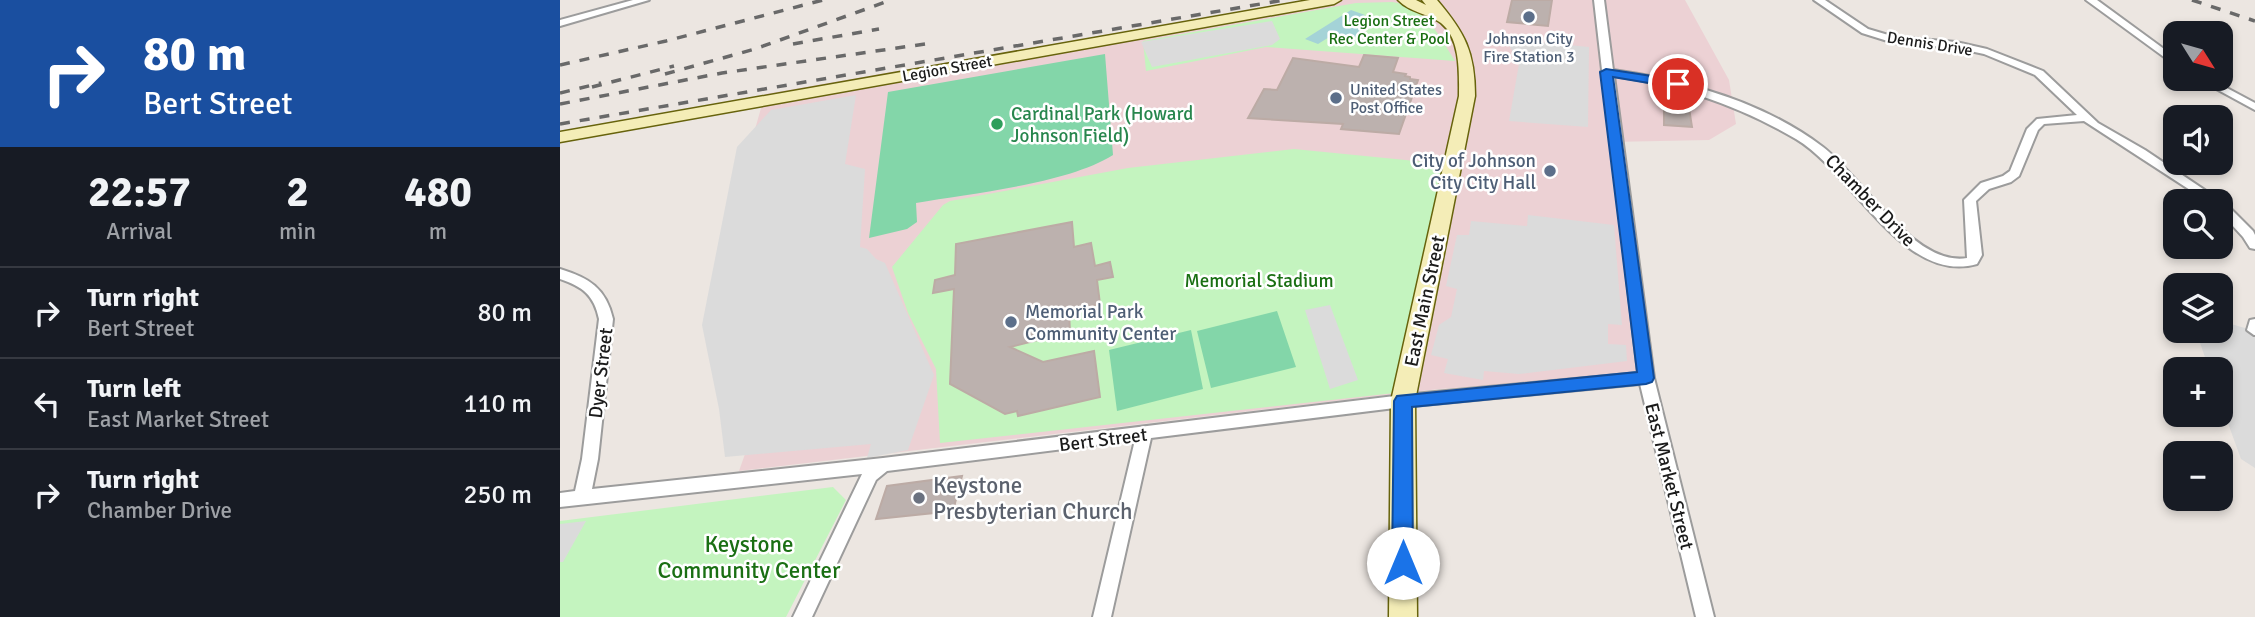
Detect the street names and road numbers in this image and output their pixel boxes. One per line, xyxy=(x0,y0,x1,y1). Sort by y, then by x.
street label: Dennis Drive xyxy=(1886,27,1974,61)
street label: Legion Street xyxy=(901,51,994,87)
street label: Chamber Drive xyxy=(1820,149,1921,252)
street label: East Main Street xyxy=(1399,233,1451,369)
street label: Dyer Street xyxy=(584,326,618,420)
street label: East Market Street xyxy=(1639,400,1699,552)
street label: Bert Street xyxy=(1058,423,1149,457)

